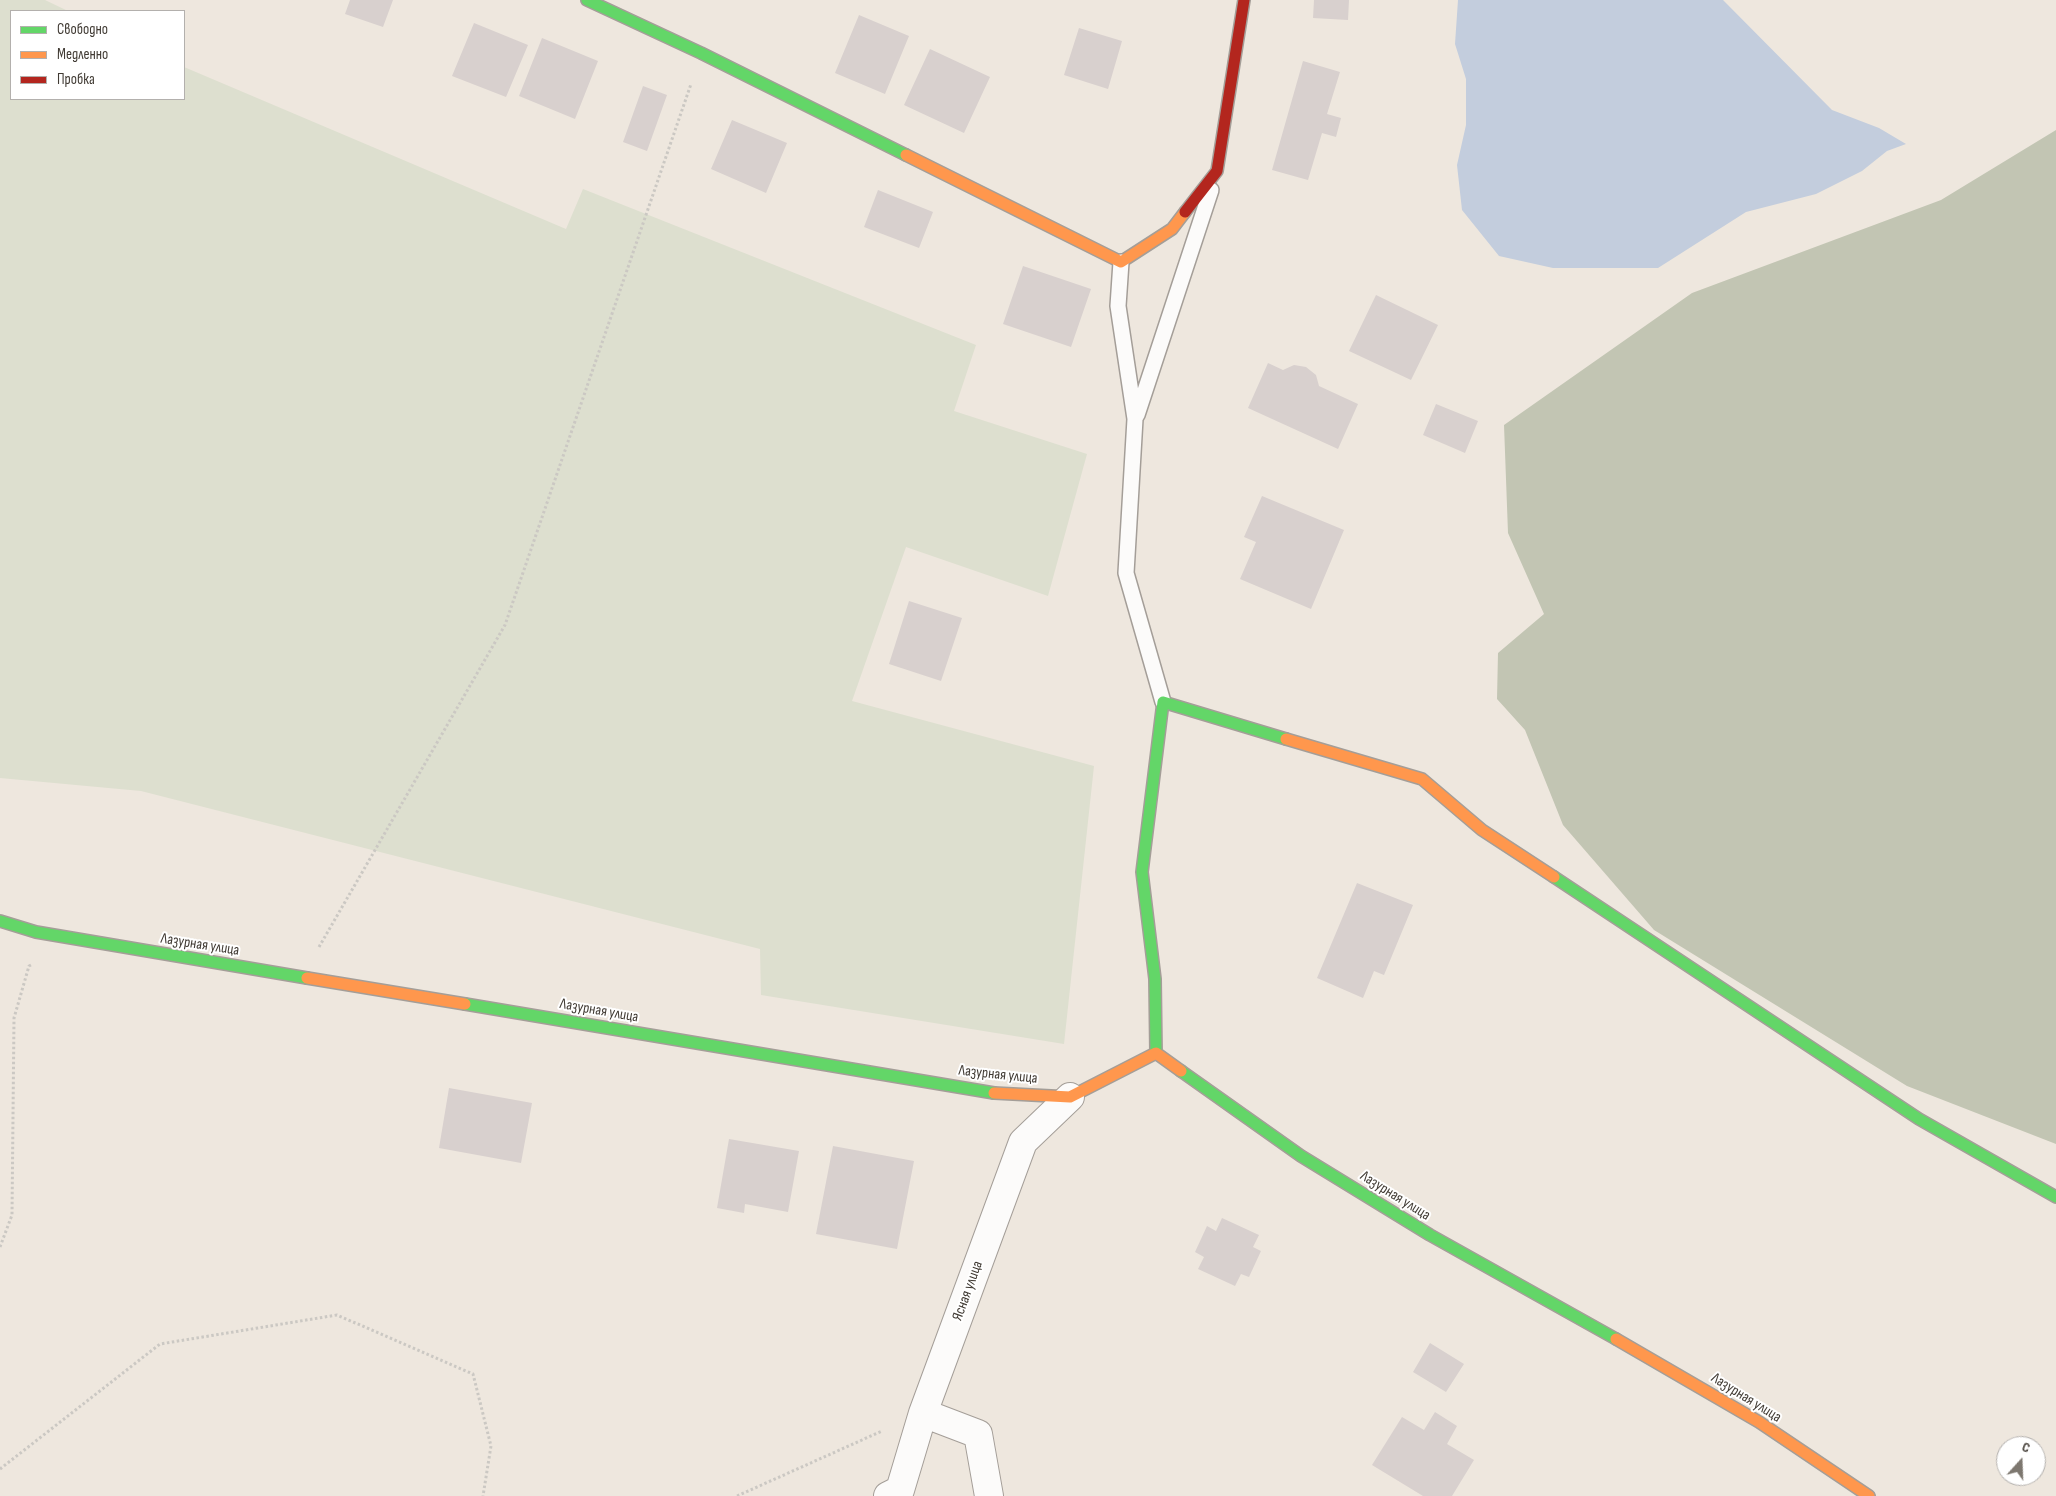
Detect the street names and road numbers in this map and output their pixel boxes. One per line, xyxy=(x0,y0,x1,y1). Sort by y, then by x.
street label: Лазурная улица xyxy=(159,930,241,960)
street label: Лазурная улица xyxy=(558,995,640,1027)
street label: Лазурная улица xyxy=(958,1062,1038,1088)
street label: Лазурная улица xyxy=(1357,1167,1433,1225)
street label: Ясная улица xyxy=(949,1259,987,1323)
street label: Лазурная улица xyxy=(1708,1369,1784,1427)

